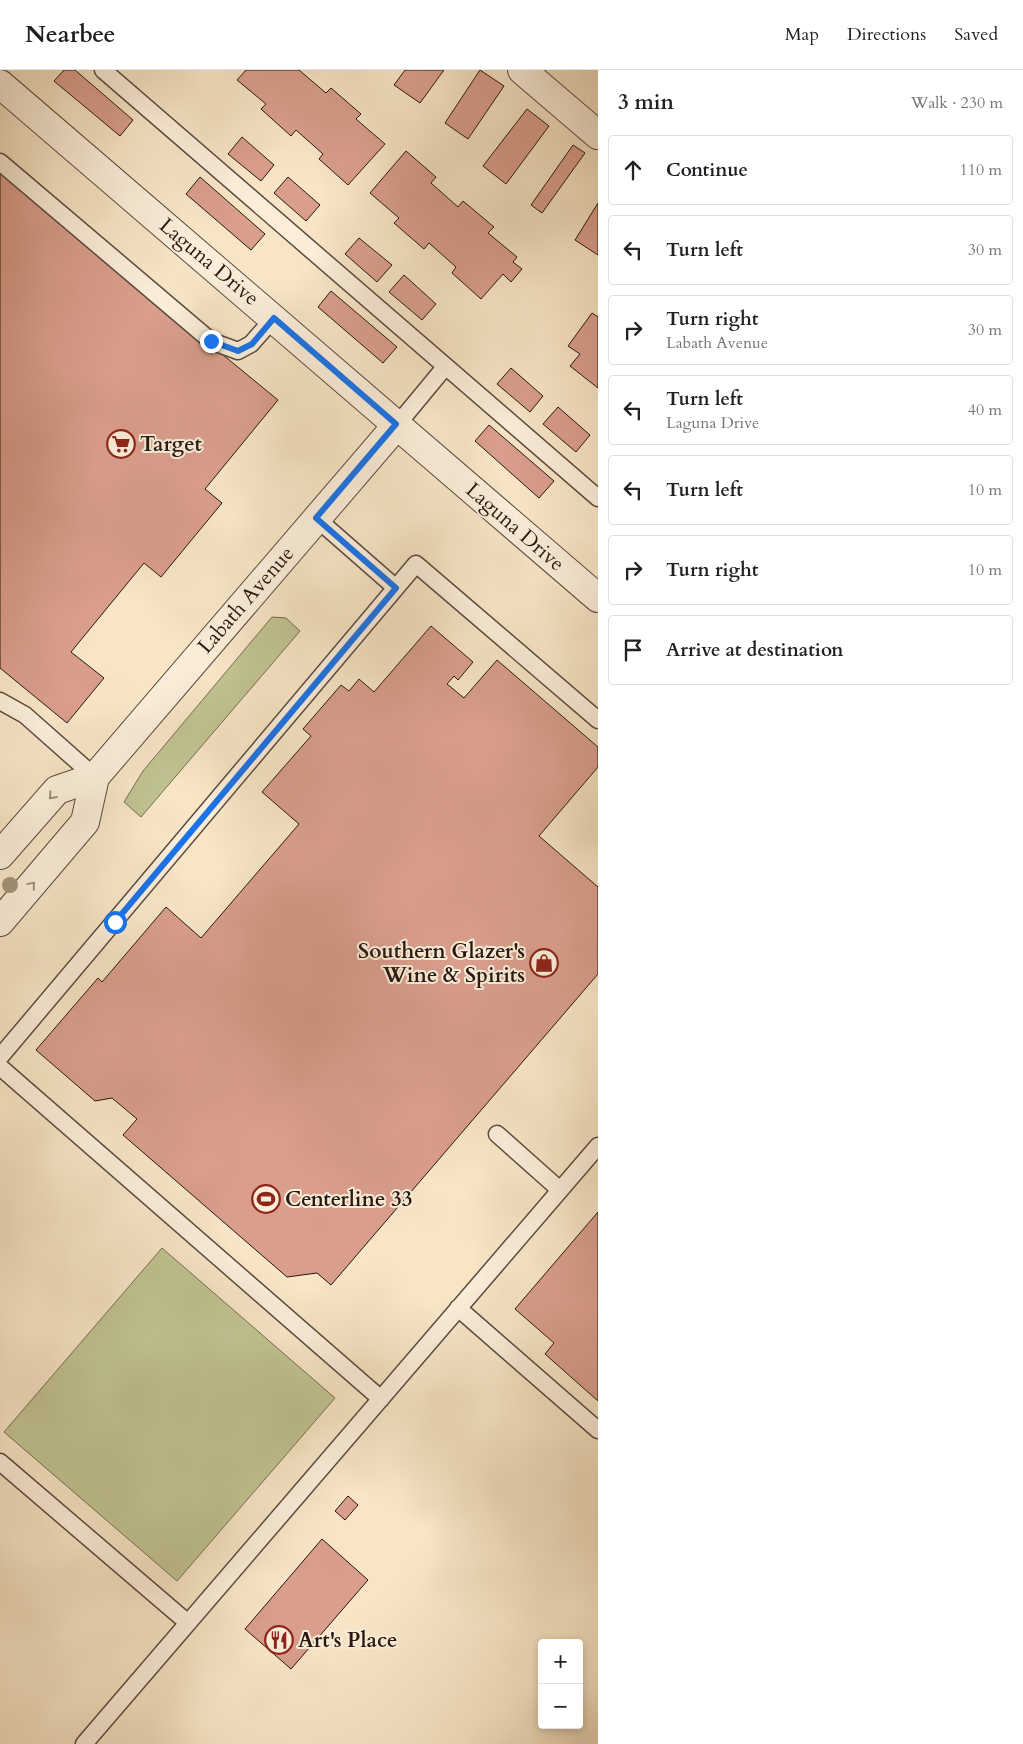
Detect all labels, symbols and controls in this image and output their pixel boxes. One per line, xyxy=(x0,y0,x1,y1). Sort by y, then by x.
text: Nearbee xyxy=(25,18,115,51)
text: Map xyxy=(785,22,819,47)
text: Directions xyxy=(847,22,926,47)
text: Saved xyxy=(954,22,998,47)
text: 3 min xyxy=(618,88,674,117)
text: Walk · 230 m xyxy=(911,92,1003,114)
icon: ahead xyxy=(619,156,647,184)
text: Continue xyxy=(666,157,748,183)
text: 110 m xyxy=(960,159,1002,181)
street label: Laguna Drive xyxy=(153,212,265,312)
icon: left xyxy=(619,236,647,264)
text: Turn left xyxy=(666,237,743,263)
text: 30 m xyxy=(968,239,1002,261)
text: Turn right xyxy=(666,306,758,332)
icon: right xyxy=(619,316,647,344)
text: 30 m xyxy=(968,319,1002,341)
route end xyxy=(200,330,223,353)
text: Labath Avenue xyxy=(666,332,768,354)
text: Turn left xyxy=(666,386,743,412)
icon: left xyxy=(619,396,647,424)
text: 40 m xyxy=(968,399,1002,421)
text: Laguna Drive xyxy=(666,412,759,434)
supermarket icon: Target xyxy=(106,429,136,459)
place label: Target xyxy=(140,430,203,459)
street label: Laguna Drive xyxy=(459,476,571,578)
icon: left xyxy=(619,476,647,504)
text: Turn left xyxy=(666,477,743,503)
text: 10 m xyxy=(968,479,1002,501)
street label: Labath Avenue xyxy=(191,540,301,660)
icon: right xyxy=(619,556,647,584)
text: Turn right xyxy=(666,557,758,583)
text: 10 m xyxy=(968,559,1002,581)
icon: arrive xyxy=(619,636,647,664)
text: Arrive at destination xyxy=(666,637,843,663)
one-way arrow xyxy=(48,791,57,800)
one-way arrow xyxy=(26,882,34,891)
route start xyxy=(104,911,127,934)
place label: Southern Glazer's Wine & Spirits xyxy=(358,937,525,990)
shop icon: Southern Glazer's Wine & Spirits xyxy=(529,948,559,978)
sports icon: Centerline 33 xyxy=(251,1184,281,1214)
place label: Centerline 33 xyxy=(285,1185,413,1214)
restaurant icon: Art's Place xyxy=(264,1625,294,1655)
place label: Art's Place xyxy=(298,1626,398,1655)
map controls xyxy=(538,1639,583,1729)
button: + xyxy=(538,1639,583,1684)
button: − xyxy=(538,1684,583,1729)

